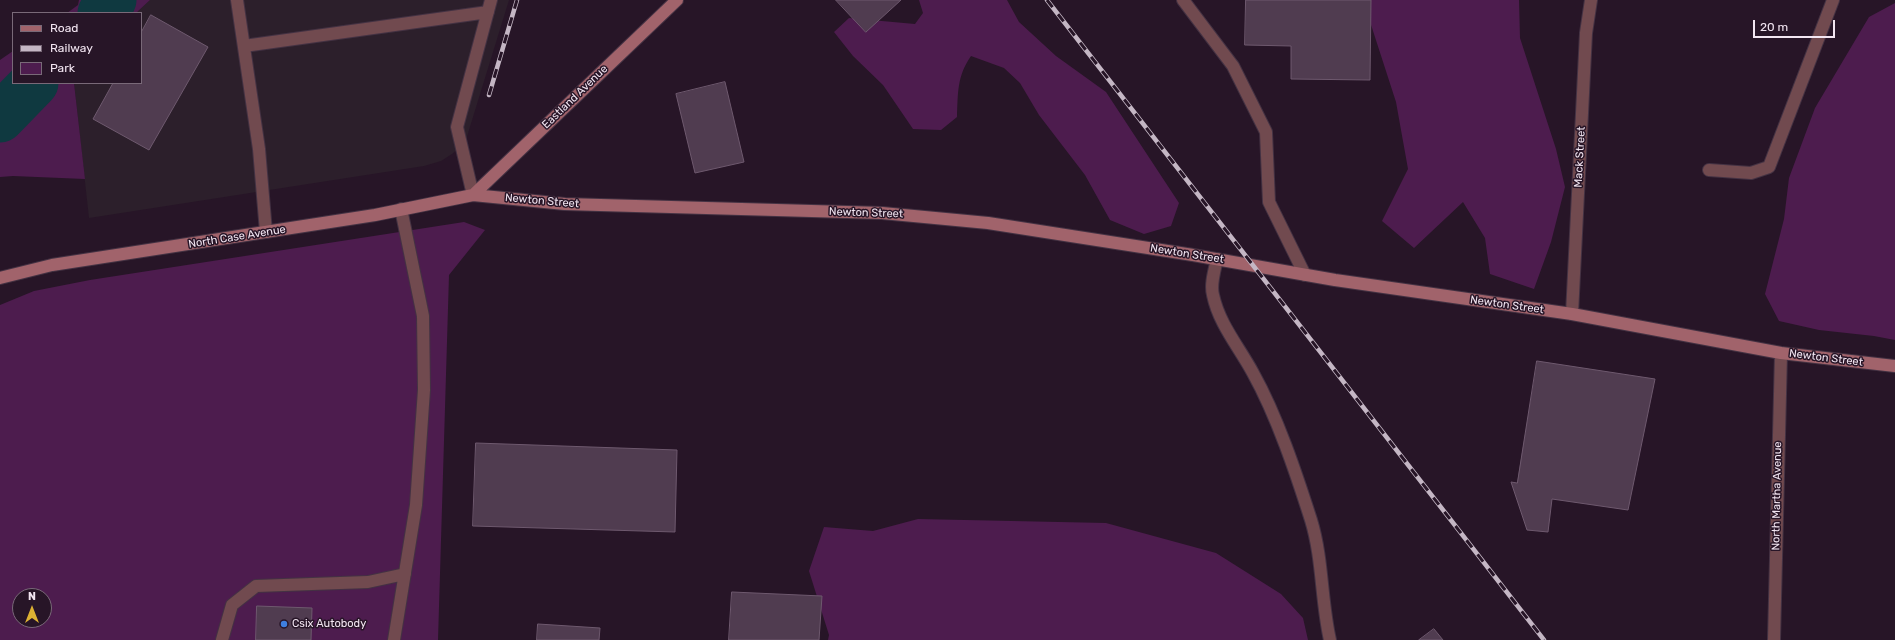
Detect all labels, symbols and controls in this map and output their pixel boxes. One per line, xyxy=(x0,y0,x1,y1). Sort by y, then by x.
legend xyxy=(12,12,142,84)
scale bar xyxy=(1755,12,1837,38)
text: 20 m xyxy=(1760,20,1788,34)
text: Road xyxy=(50,21,78,35)
text: Railway xyxy=(50,41,93,55)
text: Park xyxy=(50,61,75,75)
street label: Eastland Avenue xyxy=(540,62,610,132)
street label: Mack Street xyxy=(1572,126,1588,188)
street label: Newton Street xyxy=(504,191,580,211)
street label: Newton Street xyxy=(829,205,903,221)
street label: North Case Avenue xyxy=(187,223,287,251)
street label: Newton Street xyxy=(1149,242,1225,266)
street label: Newton Street xyxy=(1469,293,1545,317)
street label: Newton Street xyxy=(1788,347,1864,369)
street label: North Martha Avenue xyxy=(1769,441,1785,551)
north arrow xyxy=(12,588,52,628)
text: N xyxy=(28,590,36,603)
place label: Csix Autobody xyxy=(292,617,366,631)
marker: Csix Autobody xyxy=(279,619,289,629)

